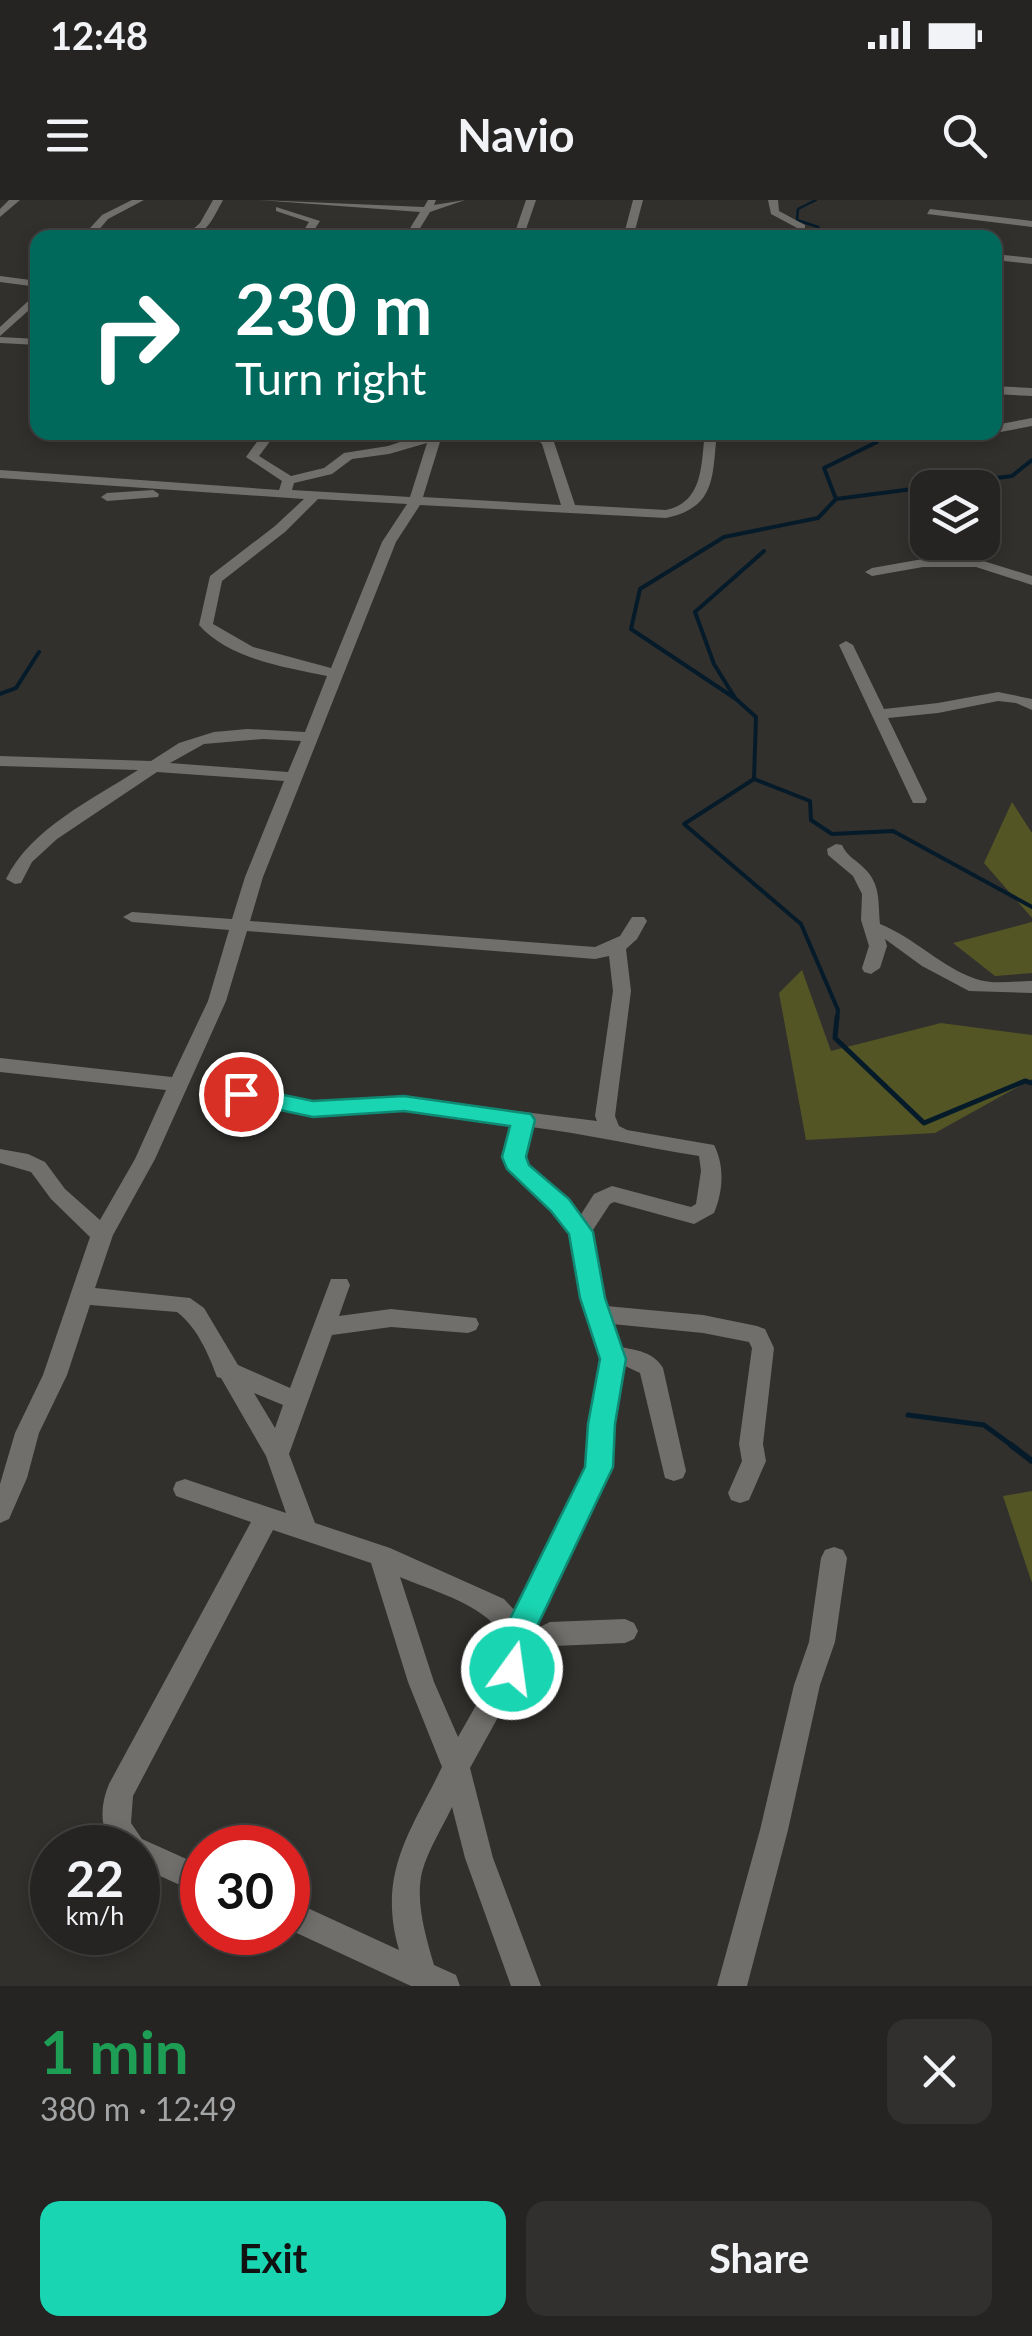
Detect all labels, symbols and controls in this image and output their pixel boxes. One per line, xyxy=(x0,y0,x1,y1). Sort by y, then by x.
text: 12:48 xyxy=(50,12,148,58)
icon: menu xyxy=(40,108,95,163)
text: Navio xyxy=(457,108,575,162)
icon: search xyxy=(937,108,992,163)
text: 230 m xyxy=(235,266,432,350)
icon: right xyxy=(70,270,200,400)
text: Turn right xyxy=(235,351,426,405)
map controls xyxy=(910,470,1000,560)
button: layers xyxy=(910,470,1000,560)
pin xyxy=(199,1052,284,1137)
icon: arrive xyxy=(214,1067,269,1122)
position arrow xyxy=(460,1617,564,1721)
speed limit sign: 30 xyxy=(180,1825,310,1955)
text: 22 xyxy=(66,1848,124,1908)
text: km/h xyxy=(66,1900,124,1930)
text: 1 min xyxy=(40,2015,189,2087)
button: close xyxy=(887,2019,992,2124)
text: 380 m · 12:49 xyxy=(40,2089,237,2128)
button: Exit xyxy=(40,2201,506,2316)
button: Share xyxy=(526,2201,992,2316)

